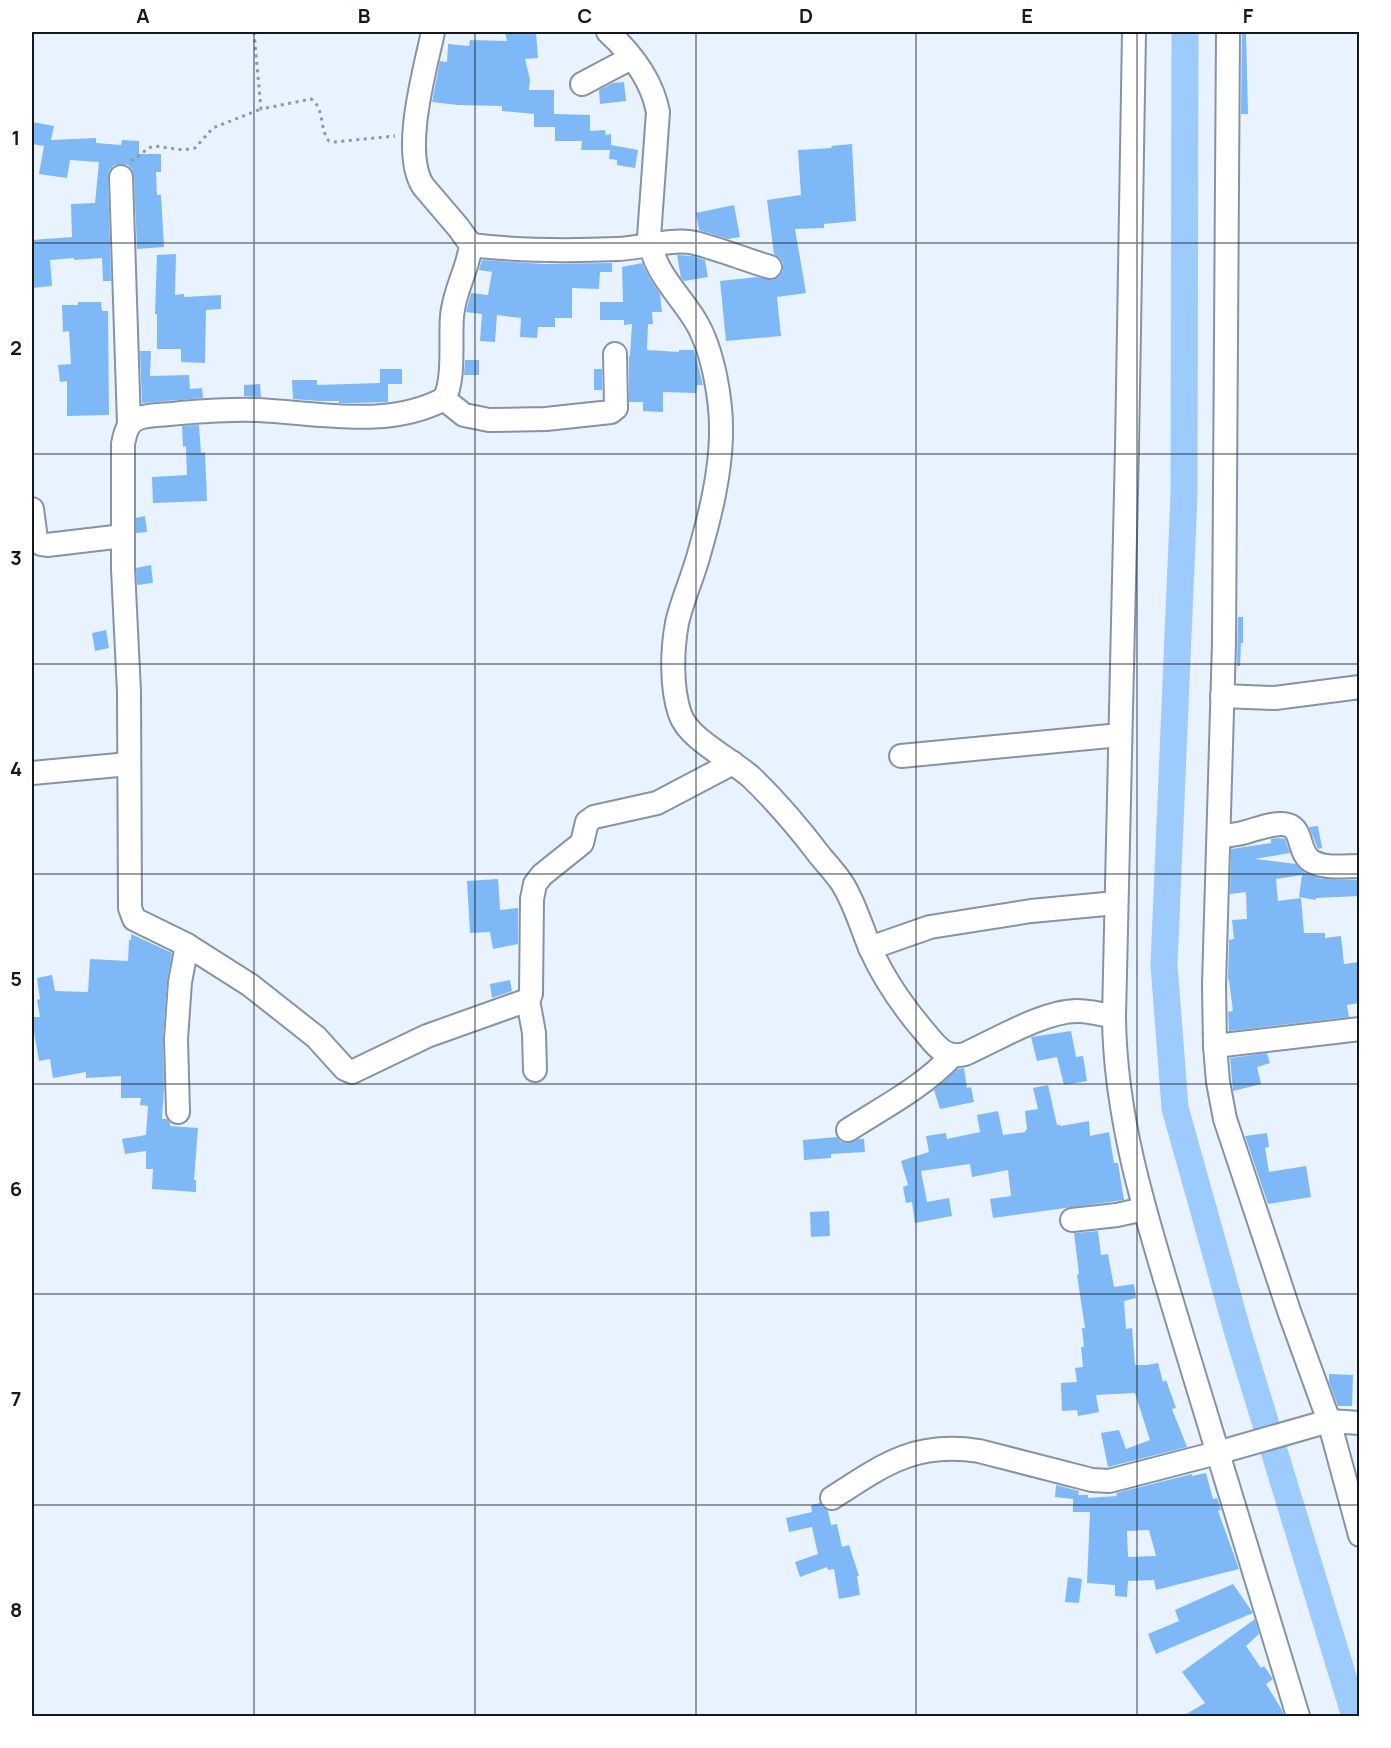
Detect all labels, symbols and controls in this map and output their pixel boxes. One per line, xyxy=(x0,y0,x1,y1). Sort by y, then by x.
text: A xyxy=(136,2,150,29)
text: B xyxy=(358,2,371,29)
text: C xyxy=(578,2,592,29)
text: D xyxy=(799,2,813,29)
text: E xyxy=(1021,2,1033,29)
text: F xyxy=(1243,2,1254,29)
text: 1 xyxy=(12,124,20,151)
text: 2 xyxy=(10,334,22,361)
text: 3 xyxy=(10,544,22,571)
text: 4 xyxy=(10,755,22,782)
text: 5 xyxy=(10,965,22,992)
text: 6 xyxy=(10,1175,22,1202)
text: 7 xyxy=(11,1385,21,1412)
text: 8 xyxy=(10,1596,22,1623)

